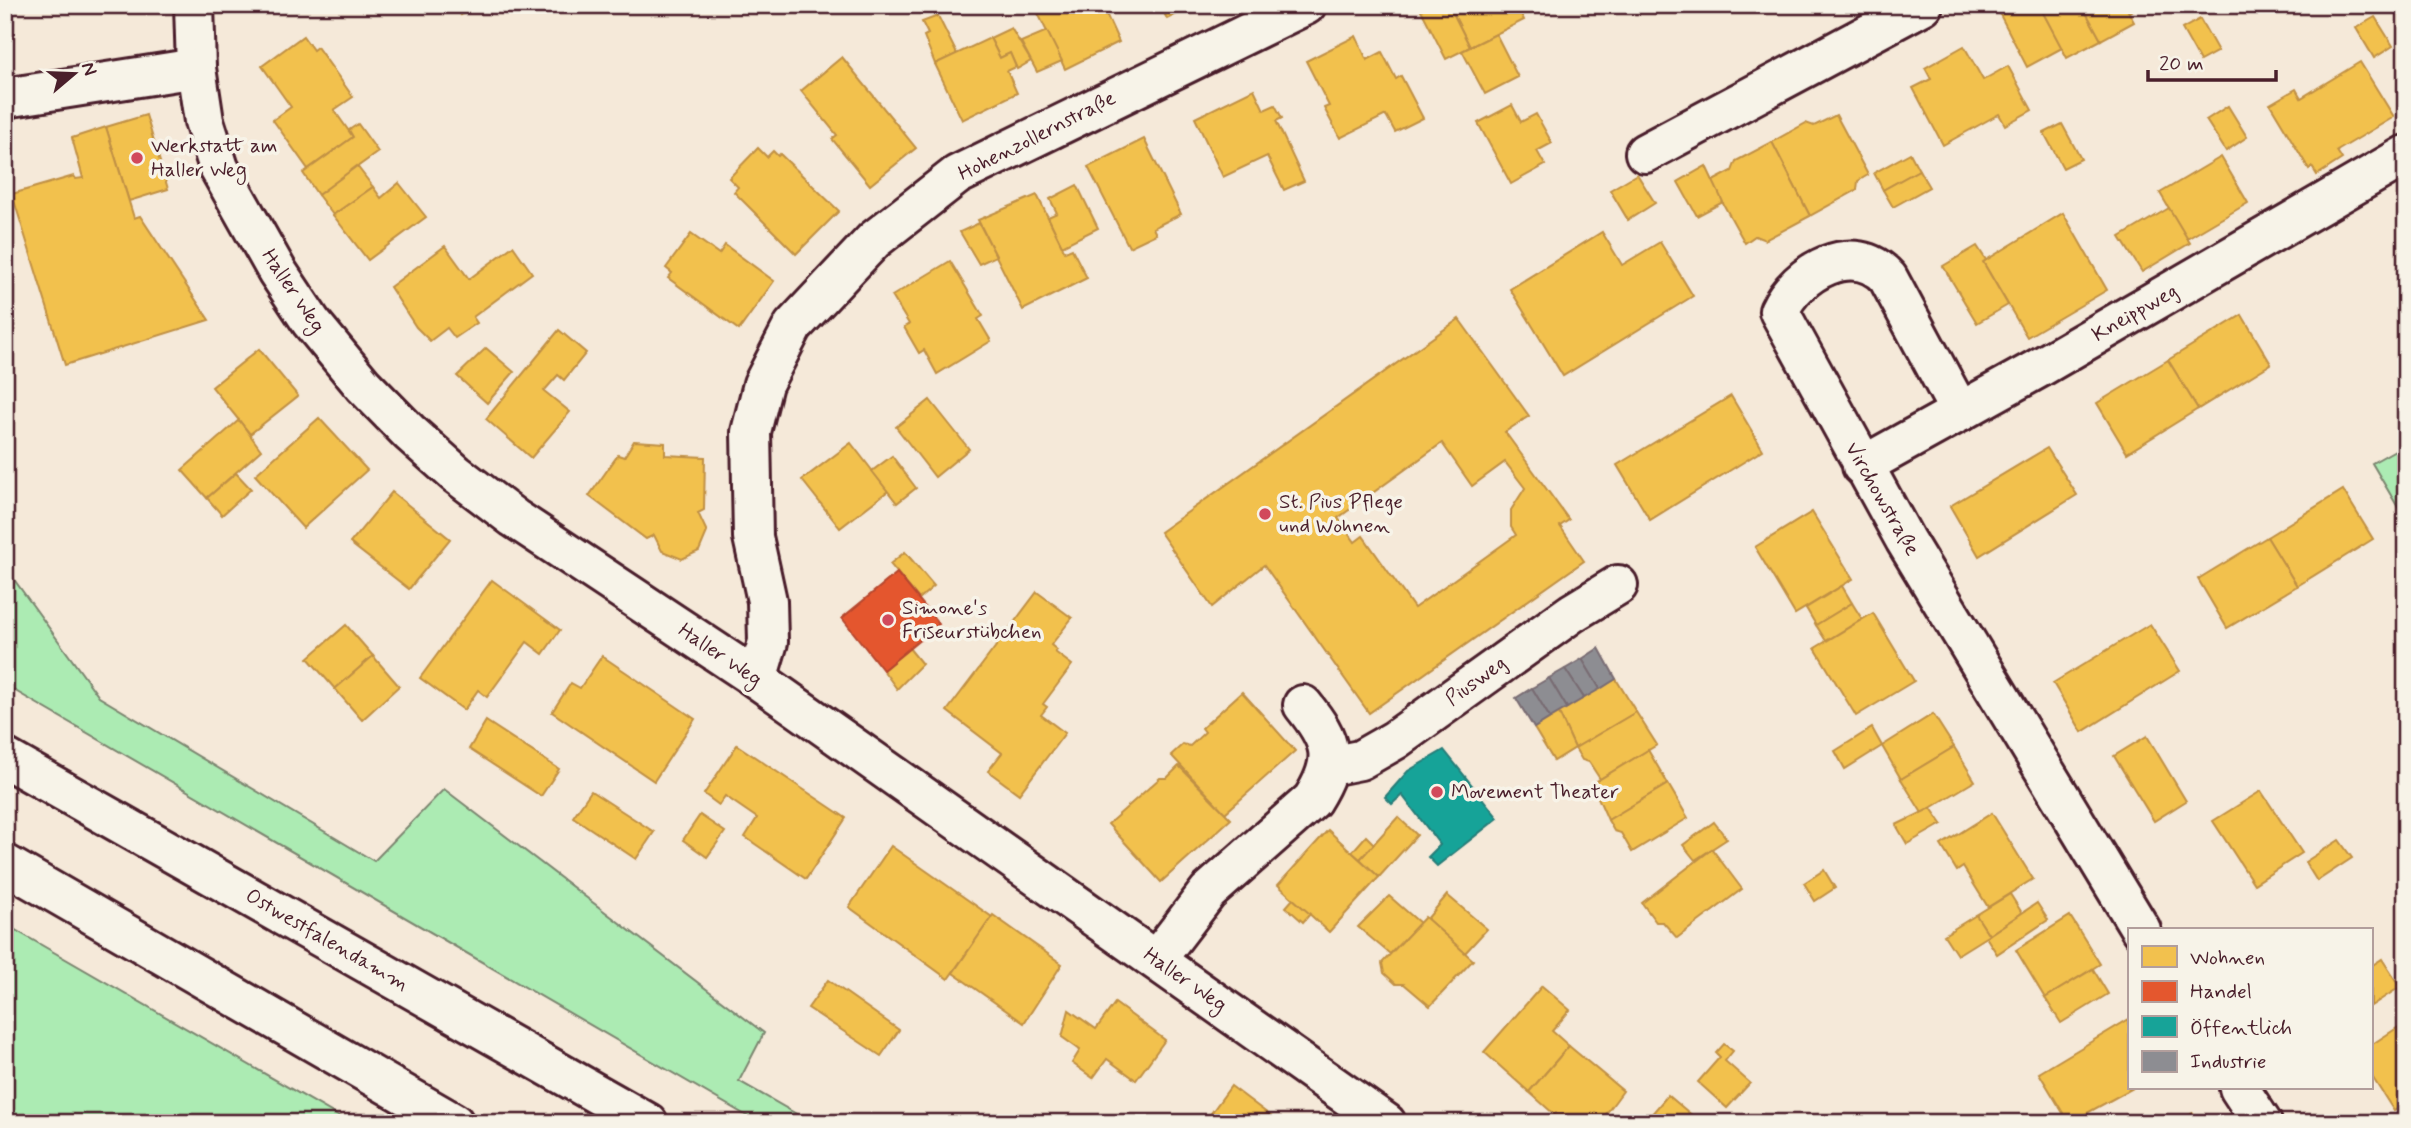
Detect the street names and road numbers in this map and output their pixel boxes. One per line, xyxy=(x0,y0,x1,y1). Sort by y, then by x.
street label: Hohenzollernstraße xyxy=(953,84,1121,188)
street label: Haller Weg xyxy=(254,243,331,339)
street label: Kneippweg xyxy=(2087,277,2183,349)
street label: Virchowstraße xyxy=(1838,437,1926,561)
street label: Haller Weg xyxy=(672,617,768,694)
street label: Piusweg xyxy=(1440,649,1512,713)
street label: Ostwestfalendamm xyxy=(240,882,414,998)
street label: Haller Weg xyxy=(1137,941,1232,1020)

